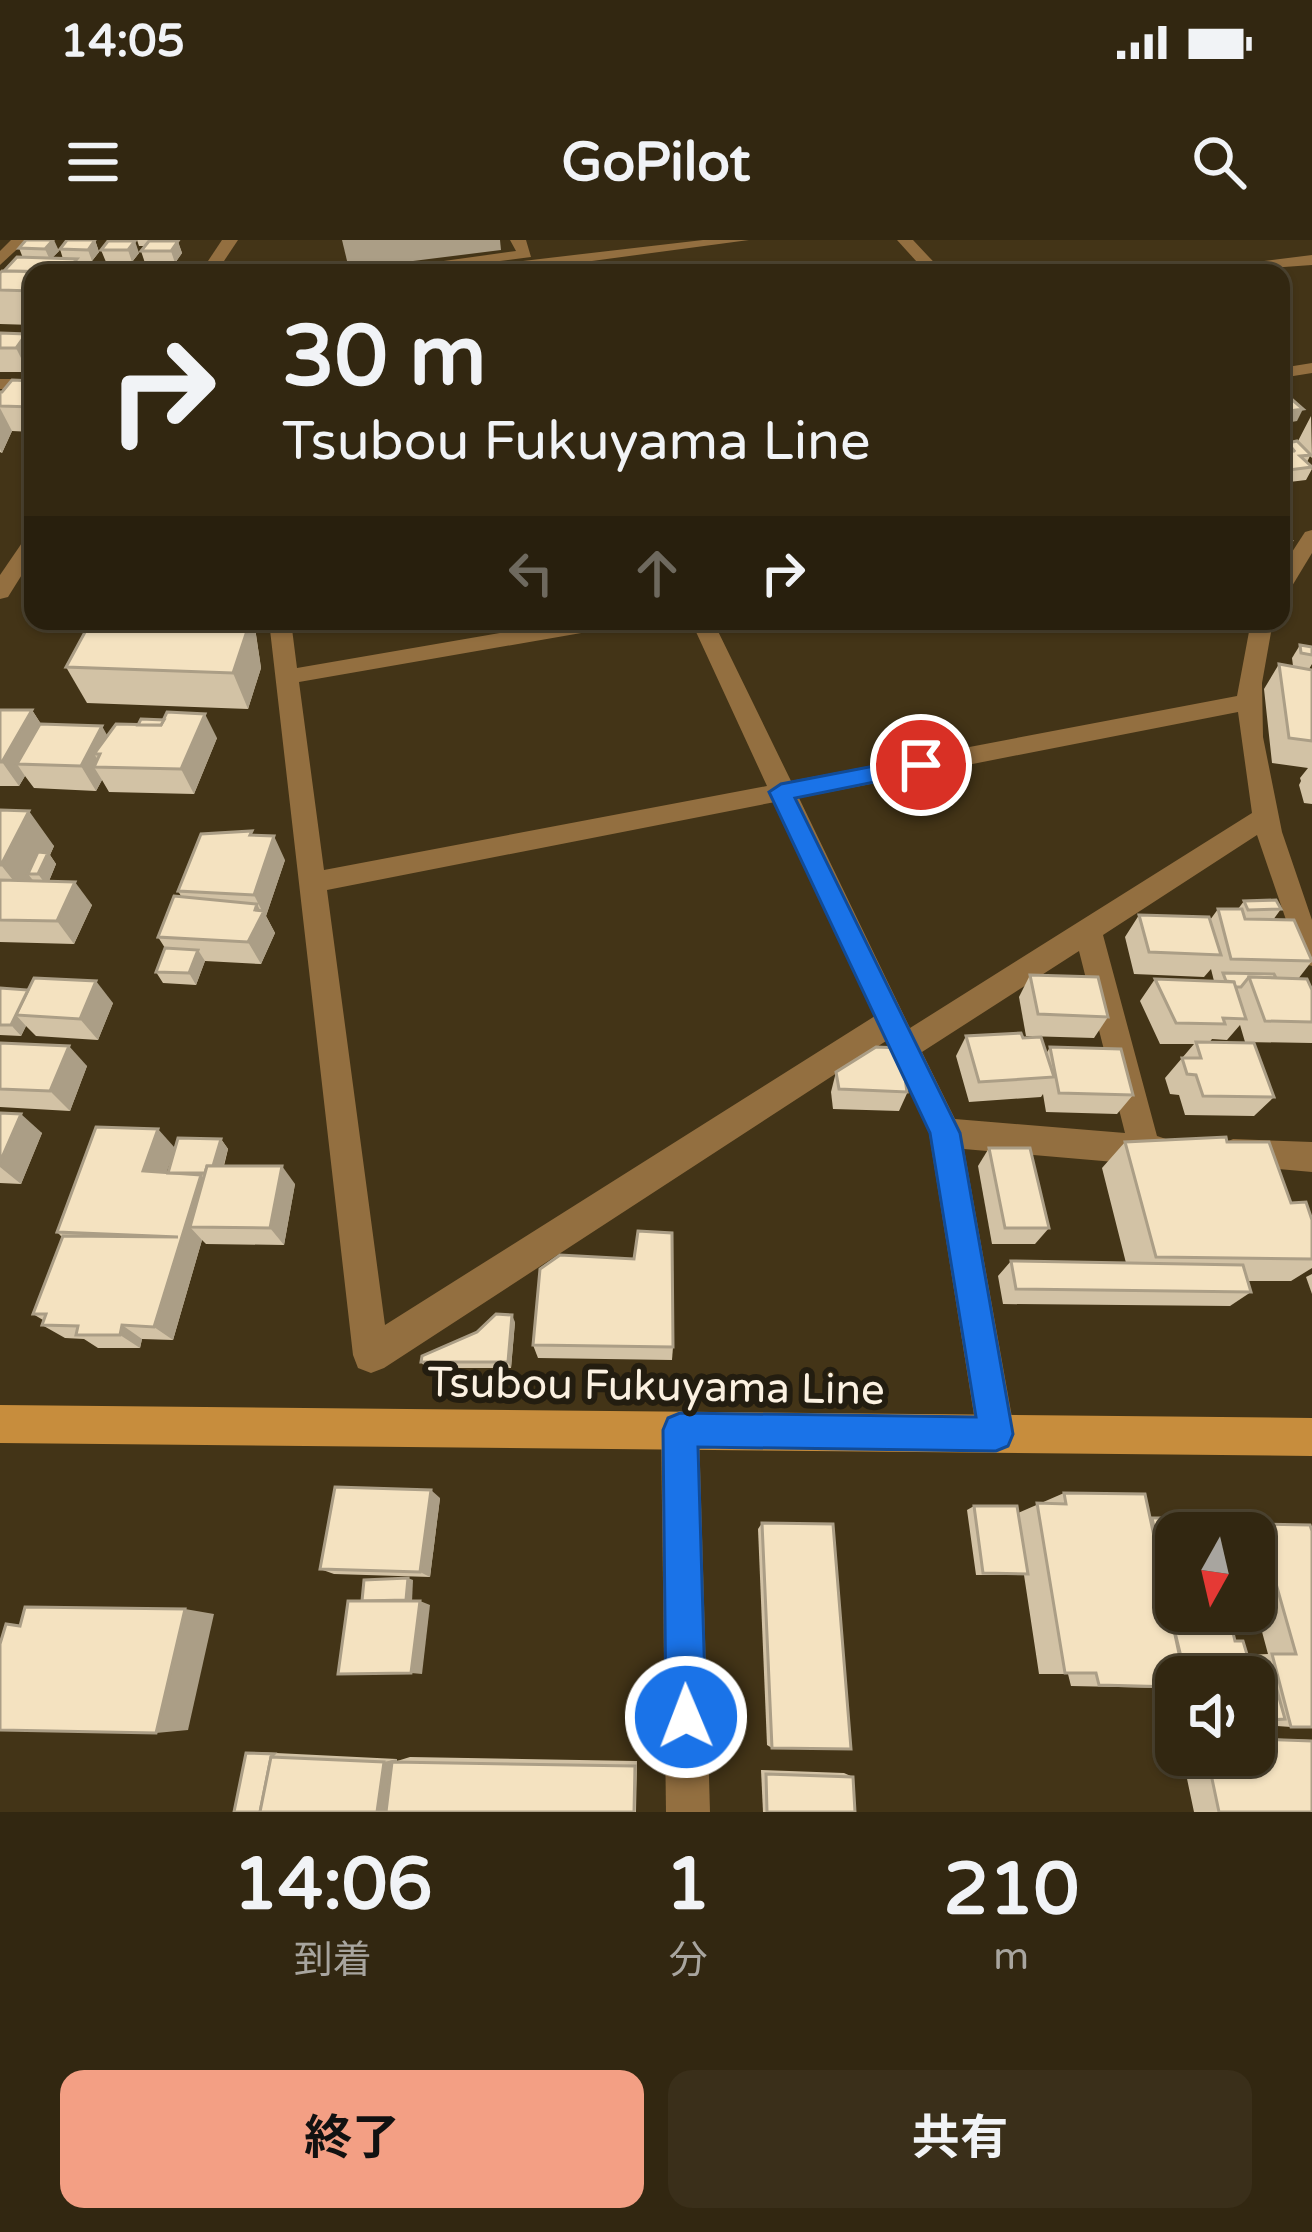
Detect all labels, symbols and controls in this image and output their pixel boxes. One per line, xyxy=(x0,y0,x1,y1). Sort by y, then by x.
text: 14:05 xyxy=(60,15,185,69)
icon: menu xyxy=(60,129,126,195)
icon: search xyxy=(1186,129,1252,195)
text: GoPilot xyxy=(562,130,750,195)
text: 30 m xyxy=(282,307,486,408)
icon: right xyxy=(84,312,240,468)
text: Tsubou Fukuyama Line xyxy=(282,409,871,474)
icon: left xyxy=(498,540,564,606)
icon: ahead xyxy=(624,540,690,606)
icon: right xyxy=(750,540,816,606)
pin xyxy=(870,714,972,816)
icon: arrive xyxy=(888,732,954,798)
street label: Tsubou Fukuyama Line xyxy=(427,1357,885,1416)
north arrow xyxy=(1155,1512,1275,1632)
map controls xyxy=(1155,1512,1275,1776)
position arrow xyxy=(623,1654,749,1780)
button: sound xyxy=(1155,1656,1275,1776)
text: 14:06 xyxy=(233,1842,432,1929)
text: 1 xyxy=(665,1842,711,1929)
text: 210 xyxy=(943,1847,1079,1934)
text: m xyxy=(993,1933,1029,1980)
text: 到着 xyxy=(294,1937,372,1984)
text: 分 xyxy=(668,1937,707,1984)
button: 終了 xyxy=(60,2070,644,2208)
button: 共有 xyxy=(668,2070,1252,2208)

